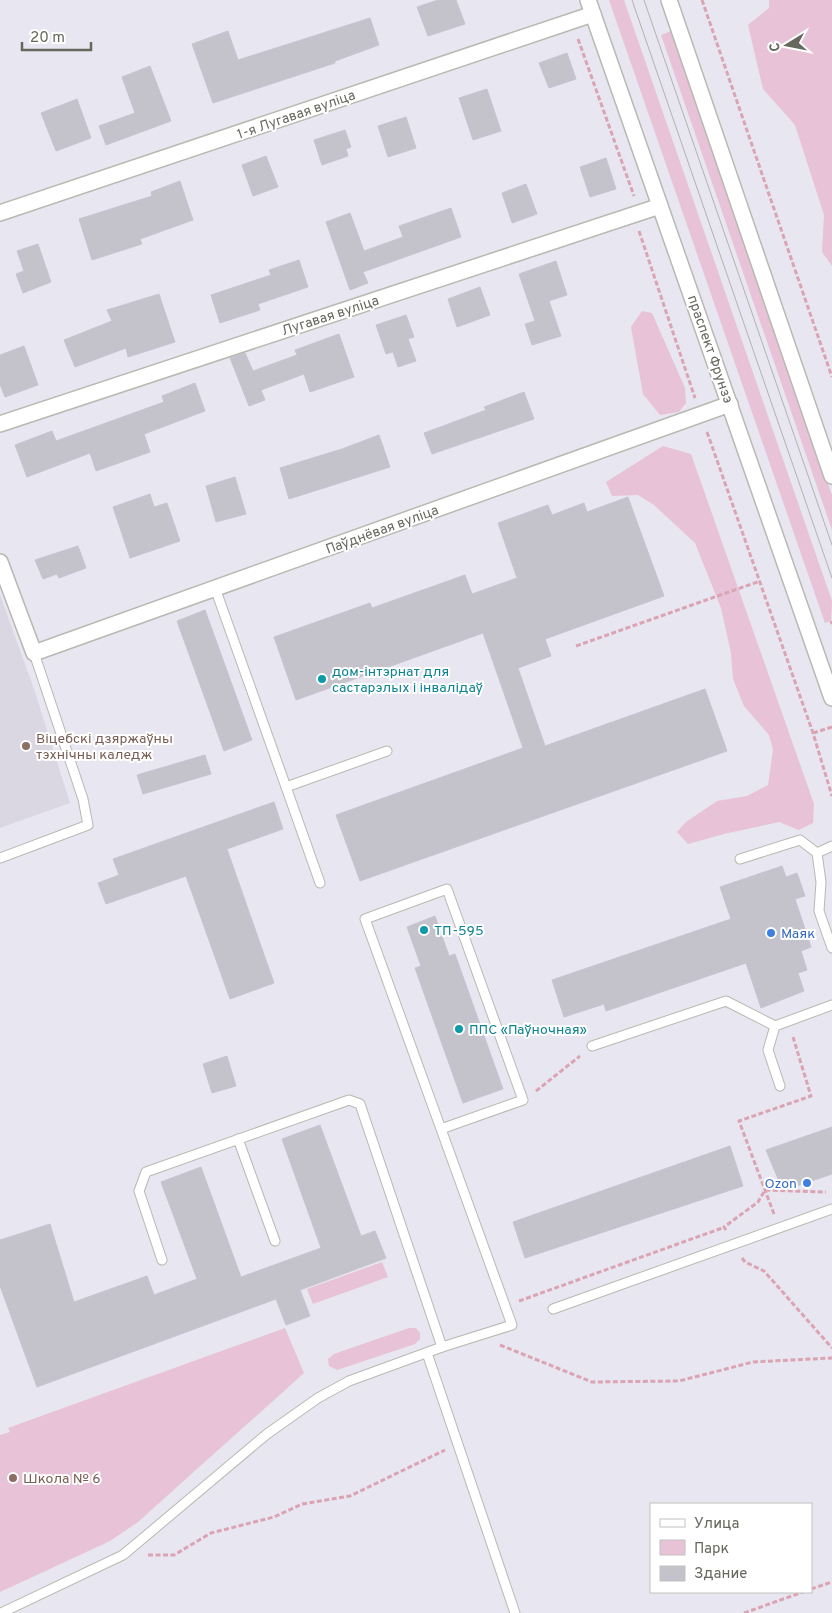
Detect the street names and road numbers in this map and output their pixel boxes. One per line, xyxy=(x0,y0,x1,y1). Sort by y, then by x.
street label: 1-я Лугавая вуліца xyxy=(235,87,358,144)
street label: Лугавая вуліца xyxy=(280,293,381,340)
street label: праспект Фрунзэ xyxy=(683,293,736,406)
street label: Паўднёвая вуліца xyxy=(324,502,441,559)

